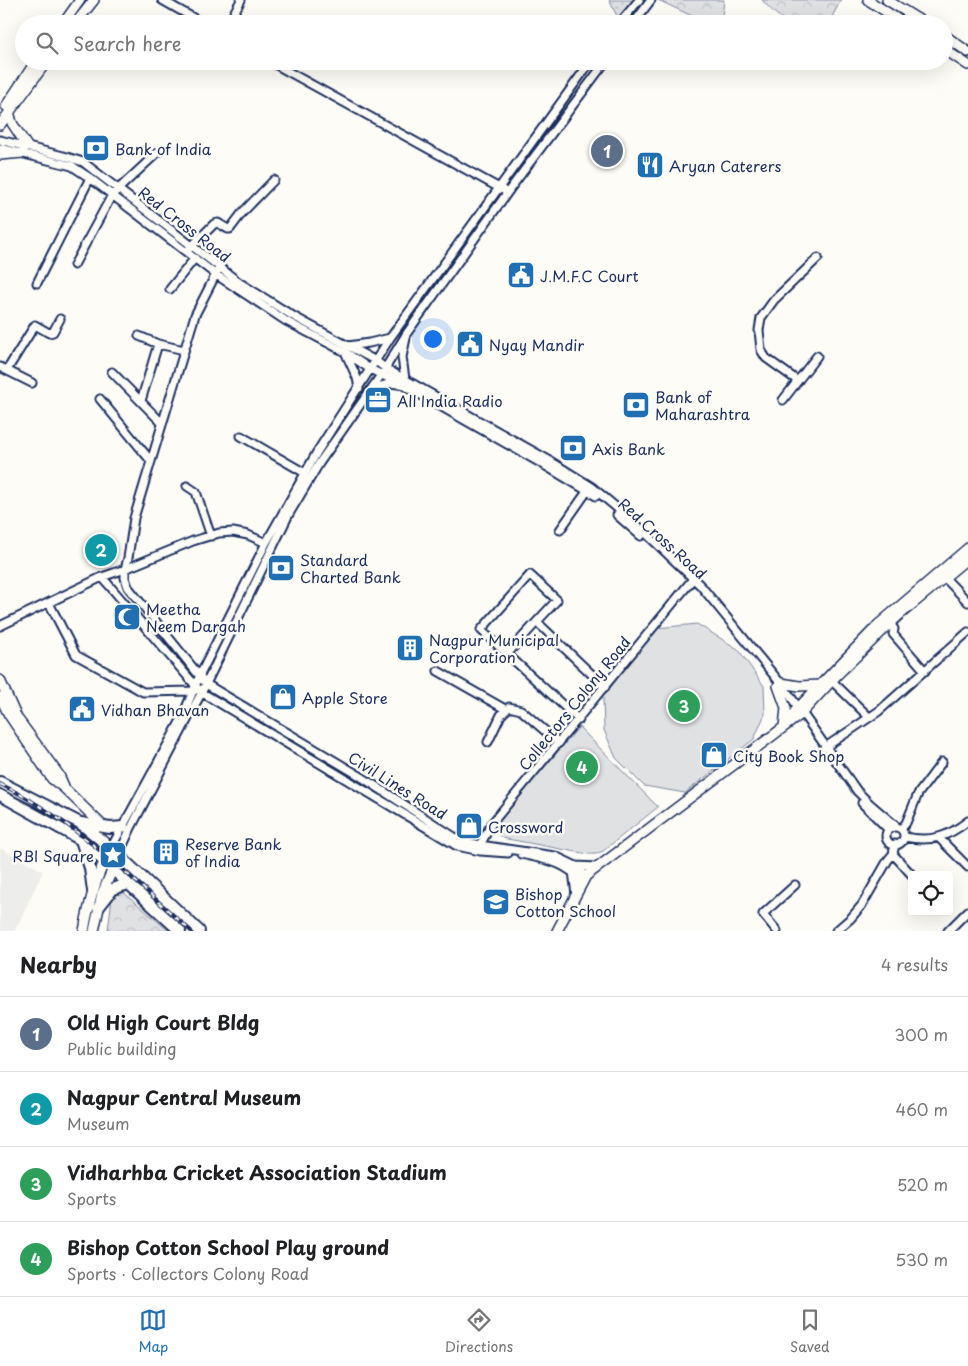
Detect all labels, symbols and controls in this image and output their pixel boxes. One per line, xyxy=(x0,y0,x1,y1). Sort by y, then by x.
search box xyxy=(15,15,953,70)
icon: search xyxy=(33,29,61,57)
text: Search here xyxy=(73,29,182,57)
pin: 1 xyxy=(591,132,623,170)
bank icon: Bank of India xyxy=(81,133,111,163)
place label: Bank of India xyxy=(115,137,212,160)
restaurant icon: Aryan Caterers xyxy=(635,150,665,180)
place label: Aryan Caterers xyxy=(669,154,781,177)
street label: Red Cross Road xyxy=(134,181,236,267)
public building icon: J.M.F.C Court xyxy=(506,260,536,290)
place label: J.M.F.C Court xyxy=(540,264,639,287)
your location xyxy=(420,326,446,352)
public building icon: Nyay Mandir xyxy=(455,329,485,359)
place label: Nyay Mandir xyxy=(489,333,584,356)
office icon: All India Radio xyxy=(363,385,393,415)
place label: Bank of Maharashtra xyxy=(655,385,751,425)
place label: All India Radio xyxy=(397,389,503,412)
bank icon: Bank of Maharashtra xyxy=(621,390,651,420)
bank icon: Axis Bank xyxy=(558,433,588,463)
place label: Axis Bank xyxy=(592,437,665,460)
street label: Red Cross Road xyxy=(614,492,712,584)
pin: 2 xyxy=(85,531,117,569)
place label: Standard Charted Bank xyxy=(300,548,401,588)
bank icon: Standard Charted Bank xyxy=(266,553,296,583)
place label: Meetha Neem Dargah xyxy=(146,597,246,637)
mosque icon: Meetha Neem Dargah xyxy=(112,602,142,632)
place label: Nagpur Municipal Corporation xyxy=(429,628,559,668)
street label: Collectors Colony Road xyxy=(513,631,635,775)
building icon: Nagpur Municipal Corporation xyxy=(395,633,425,663)
shop icon: Apple Store xyxy=(268,682,298,712)
place label: Apple Store xyxy=(302,686,388,709)
pin: 3 xyxy=(668,687,700,725)
public building icon: Vidhan Bhavan xyxy=(67,694,97,724)
place label: Vidhan Bhavan xyxy=(101,698,209,721)
shop icon: City Book Shop xyxy=(699,740,729,770)
place label: City Book Shop xyxy=(733,744,844,767)
street label: Civil Lines Road xyxy=(344,745,452,825)
pin: 4 xyxy=(566,748,598,786)
shop icon: Crossword xyxy=(454,811,484,841)
place label: Crossword xyxy=(488,815,563,838)
place label: Reserve Bank of India xyxy=(185,832,282,872)
building icon: Reserve Bank of India xyxy=(151,837,181,867)
place icon: RBI Square xyxy=(98,840,128,870)
place label: RBI Square xyxy=(13,844,94,867)
map controls xyxy=(908,871,953,916)
button: locate xyxy=(908,871,953,916)
place label: Bishop Cotton School xyxy=(515,882,616,922)
school or university icon: Bishop Cotton School xyxy=(481,887,511,917)
text: Nearby xyxy=(20,948,97,980)
text: 4 results xyxy=(881,952,948,976)
text: Old High Court Bldg xyxy=(67,1008,259,1036)
text: 1 xyxy=(32,1022,40,1046)
text: 300 m xyxy=(894,1022,948,1046)
text: Public building xyxy=(67,1036,177,1060)
text: Nagpur Central Museum xyxy=(67,1083,301,1111)
text: 2 xyxy=(30,1097,42,1121)
text: 460 m xyxy=(896,1097,948,1121)
text: Museum xyxy=(67,1111,130,1135)
text: Vidharhba Cricket Association Stadium xyxy=(67,1158,447,1186)
text: 3 xyxy=(31,1172,41,1196)
text: 520 m xyxy=(897,1172,948,1196)
text: Sports xyxy=(67,1186,116,1210)
text: Bishop Cotton School Play ground xyxy=(67,1233,389,1261)
text: 4 xyxy=(31,1247,41,1271)
text: 530 m xyxy=(895,1247,948,1271)
text: Sports · Collectors Colony Road xyxy=(67,1261,309,1285)
tab: Map xyxy=(138,1306,168,1357)
tab: Directions xyxy=(445,1306,513,1357)
tab: Saved xyxy=(790,1306,830,1357)

